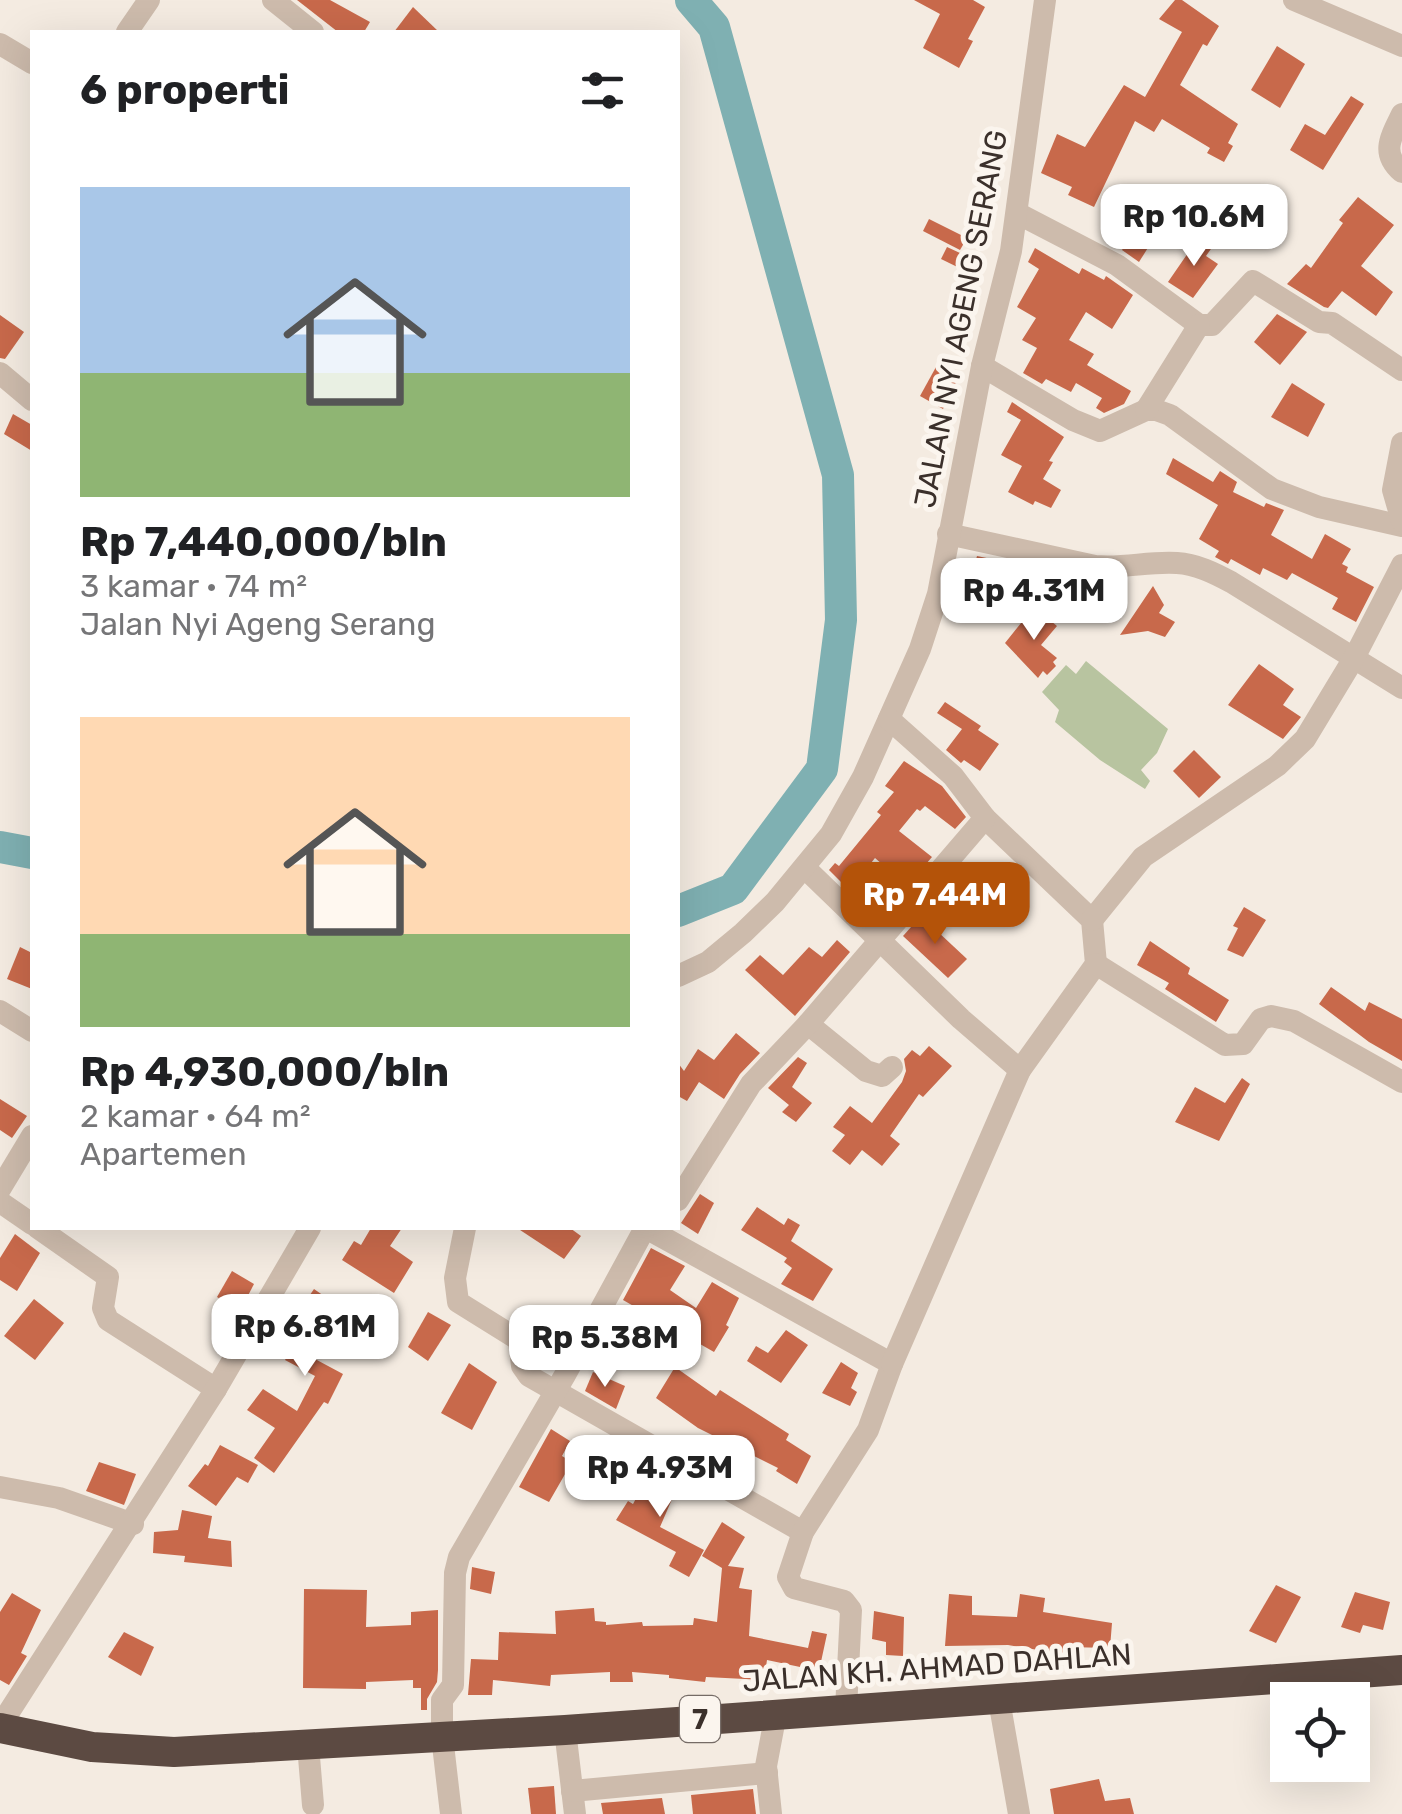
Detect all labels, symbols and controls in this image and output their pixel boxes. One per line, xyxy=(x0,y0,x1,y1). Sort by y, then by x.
icon: filters xyxy=(575,63,630,118)
text: 6 properti xyxy=(80,65,289,115)
street label: JALAN NYI AGENG SERANG xyxy=(907,127,1015,511)
pin: Rp 10.6M xyxy=(1091,184,1297,269)
text: Rp 10.6M xyxy=(1123,197,1265,235)
icon: home xyxy=(265,252,445,432)
text: Rp 7,440,000/bln xyxy=(80,517,447,567)
pin: Rp 4.31M xyxy=(931,558,1137,643)
text: 3 kamar · 74 m² xyxy=(80,567,307,605)
text: Rp 4.31M xyxy=(963,571,1105,609)
text: Jalan Nyi Ageng Serang xyxy=(80,605,436,643)
icon: home xyxy=(265,782,445,962)
pin: Rp 7.44M xyxy=(832,862,1038,947)
text: Rp 7.44M xyxy=(863,875,1007,913)
text: Rp 4,930,000/bln xyxy=(80,1047,449,1097)
text: 2 kamar · 64 m² xyxy=(80,1097,311,1135)
text: Apartemen xyxy=(80,1135,247,1173)
pin: Rp 6.81M xyxy=(202,1294,408,1379)
pin: Rp 5.38M xyxy=(502,1305,708,1390)
text: Rp 6.81M xyxy=(234,1307,376,1345)
text: Rp 5.38M xyxy=(531,1318,679,1356)
pin: Rp 4.93M xyxy=(557,1435,763,1520)
text: Rp 4.93M xyxy=(587,1448,733,1486)
street label: JALAN KH. AHMAD DAHLAN xyxy=(741,1636,1133,1700)
map controls xyxy=(1270,1682,1370,1782)
button: locate xyxy=(1270,1682,1370,1782)
road number: 7 xyxy=(680,1696,720,1742)

